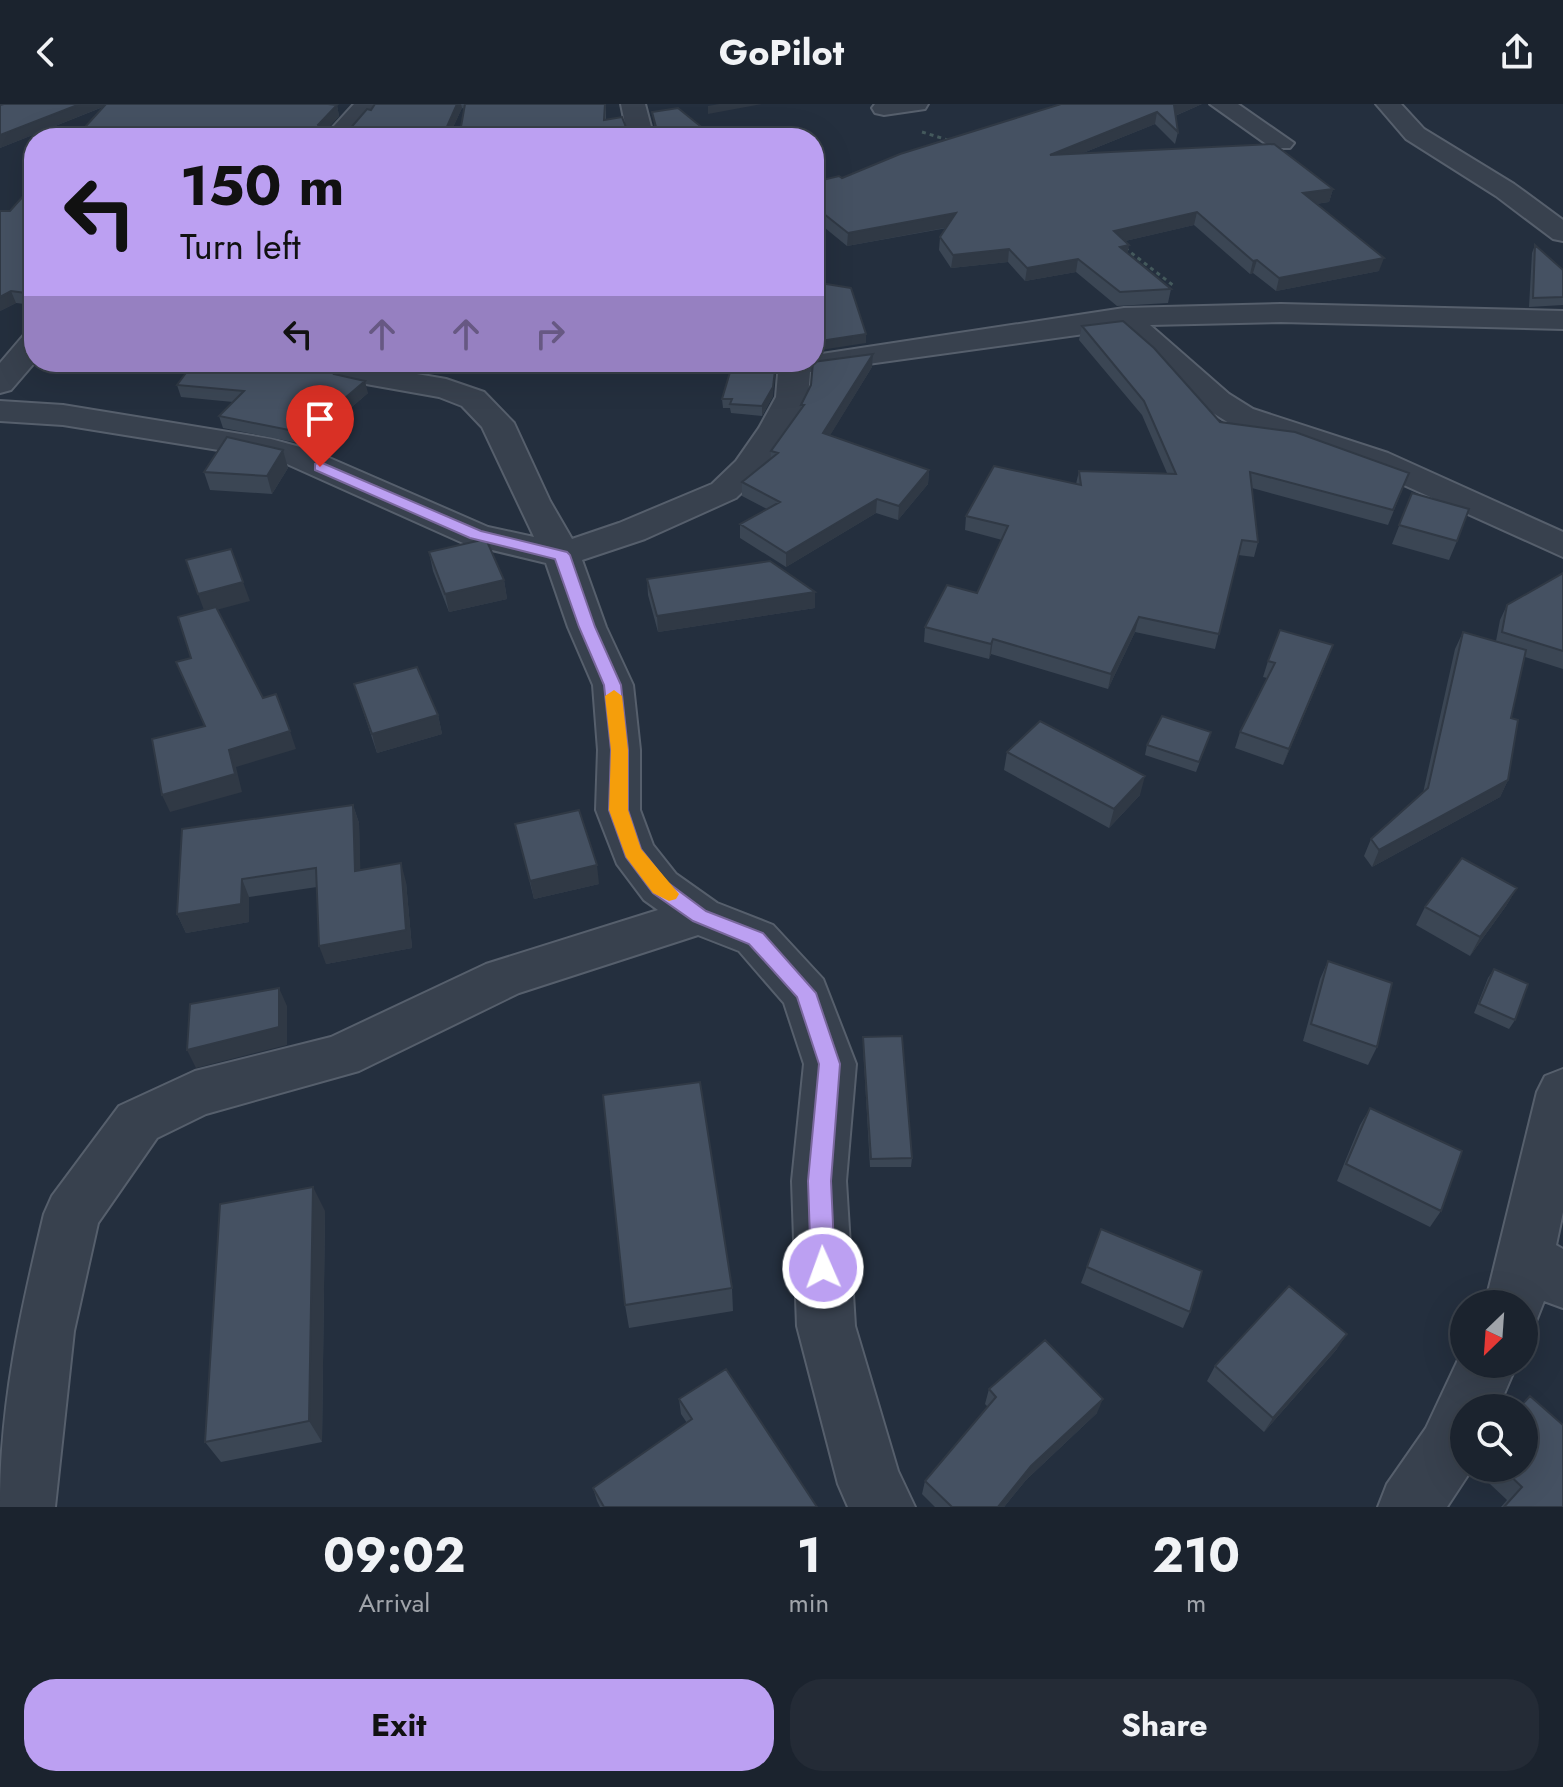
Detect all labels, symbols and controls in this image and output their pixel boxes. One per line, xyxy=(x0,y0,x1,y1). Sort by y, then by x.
text: GoPilot xyxy=(719,26,844,78)
icon: back xyxy=(24,30,68,74)
icon: share xyxy=(1495,30,1539,74)
text: 150 m xyxy=(180,145,344,226)
icon: left xyxy=(48,160,152,264)
text: Turn left xyxy=(180,220,301,272)
icon: left xyxy=(276,312,320,356)
icon: ahead xyxy=(360,312,404,356)
icon: ahead xyxy=(444,312,488,356)
icon: right xyxy=(528,312,572,356)
pin xyxy=(286,385,354,467)
icon: arrive xyxy=(298,397,342,441)
position arrow xyxy=(781,1226,865,1310)
north arrow xyxy=(1450,1290,1538,1378)
map controls xyxy=(1450,1290,1538,1482)
button: search xyxy=(1450,1394,1538,1482)
text: 09:02 xyxy=(323,1521,466,1590)
text: 1 xyxy=(797,1521,821,1590)
text: 210 xyxy=(1152,1521,1240,1590)
text: Arrival xyxy=(358,1584,430,1622)
text: min xyxy=(789,1584,829,1622)
text: m xyxy=(1186,1584,1206,1622)
button: Exit xyxy=(24,1679,774,1771)
button: Share xyxy=(790,1679,1539,1771)

